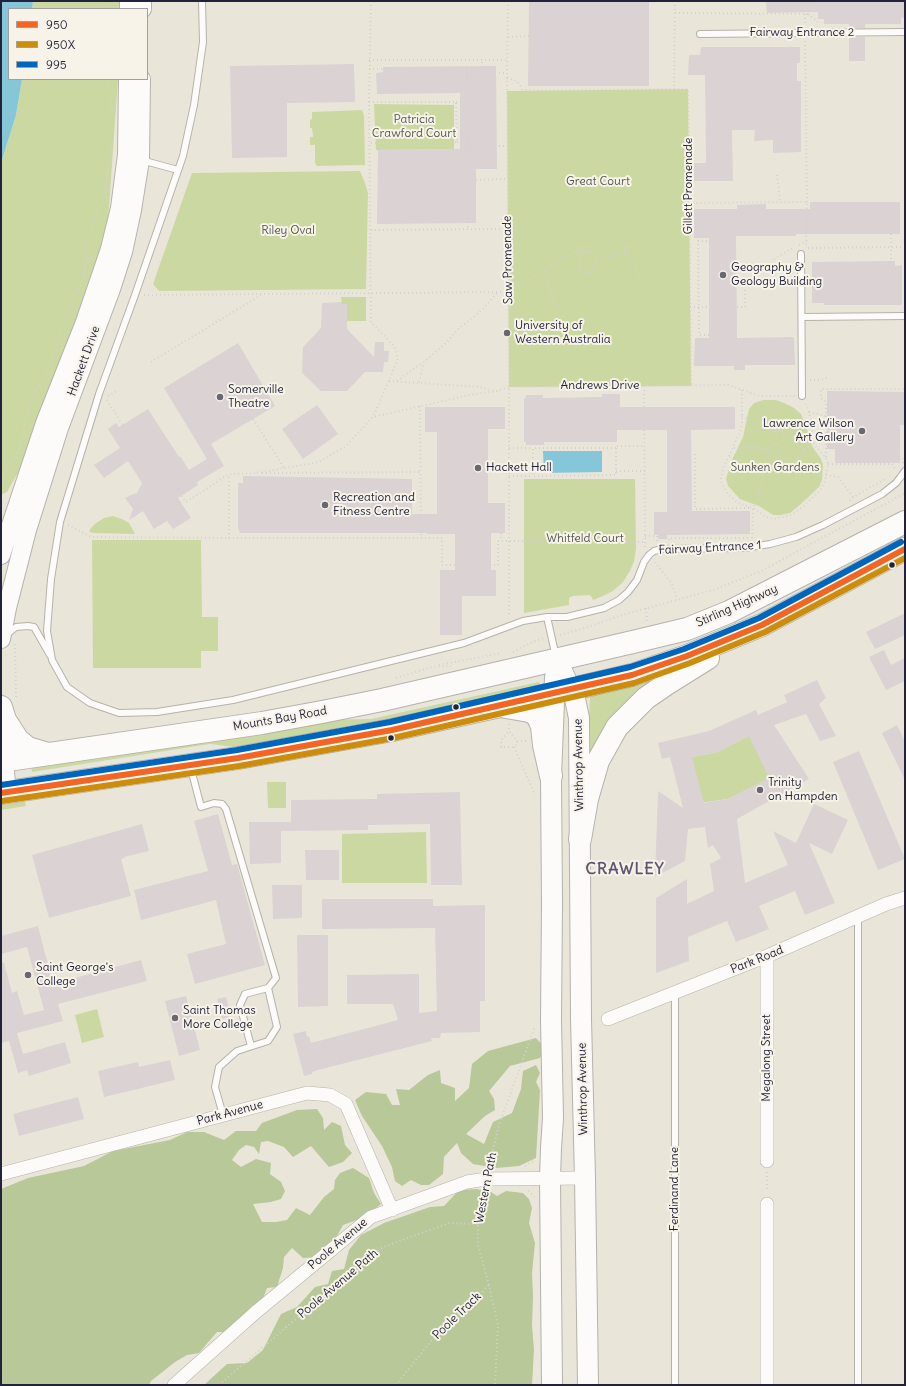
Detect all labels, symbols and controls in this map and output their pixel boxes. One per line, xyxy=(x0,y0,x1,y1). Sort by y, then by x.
legend xyxy=(8,8,148,80)
text: 950 xyxy=(46,17,68,32)
street label: Fairway Entrance 2 xyxy=(750,26,854,40)
text: 950X xyxy=(46,37,75,52)
text: 995 xyxy=(46,57,67,72)
park label: Patricia Crawford Court xyxy=(372,113,456,141)
street label: Gillett Promenade xyxy=(682,137,696,235)
park label: Great Court xyxy=(566,175,630,189)
street label: Saw Promenade xyxy=(500,215,516,305)
park label: Riley Oval xyxy=(261,224,315,238)
place label: Geography & Geology Building xyxy=(731,261,822,289)
marker: Geography & Geology Building xyxy=(718,270,728,280)
place label: University of Western Australia xyxy=(515,319,611,347)
street label: Hackett Drive xyxy=(65,324,103,398)
marker: University of Western Australia xyxy=(502,328,512,338)
street label: Andrews Drive xyxy=(561,379,639,393)
place label: Somerville Theatre xyxy=(228,383,284,411)
marker: Somerville Theatre xyxy=(215,392,225,402)
place label: Lawrence Wilson Art Gallery xyxy=(763,417,854,445)
marker: Lawrence Wilson Art Gallery xyxy=(857,426,867,436)
place label: Hackett Hall xyxy=(486,461,552,475)
park label: Sunken Gardens xyxy=(730,461,820,475)
marker: Hackett Hall xyxy=(473,463,483,473)
place label: Recreation and Fitness Centre xyxy=(333,491,415,519)
marker: Recreation and Fitness Centre xyxy=(320,500,330,510)
park label: Whitfeld Court xyxy=(546,532,624,546)
street label: Fairway Entrance 1 xyxy=(658,538,762,558)
unlabelled marker xyxy=(887,560,897,570)
street label: Stirling Highway xyxy=(694,582,780,630)
unlabelled marker xyxy=(451,702,461,712)
street label: Mounts Bay Road xyxy=(232,704,328,734)
street label: Winthrop Avenue xyxy=(571,718,587,812)
unlabelled marker xyxy=(386,733,396,743)
place label: Trinity on Hampden xyxy=(768,776,838,804)
marker: Trinity on Hampden xyxy=(755,785,765,795)
district label: CRAWLEY xyxy=(585,859,665,879)
street label: Park Road xyxy=(728,943,786,977)
place label: Saint George's College xyxy=(36,961,113,989)
marker: Saint George's College xyxy=(23,970,33,980)
place label: Saint Thomas More College xyxy=(183,1004,256,1032)
marker: Saint Thomas More College xyxy=(170,1013,180,1023)
street label: Megalong Street xyxy=(760,1014,774,1102)
street label: Winthrop Avenue xyxy=(575,1042,591,1136)
street label: Park Avenue xyxy=(195,1097,265,1129)
street label: Ferdinand Lane xyxy=(668,1147,682,1231)
street label: Western Path xyxy=(472,1151,500,1225)
street label: Poole Avenue xyxy=(306,1215,370,1273)
street label: Poole Avenue Path xyxy=(295,1246,381,1322)
street label: Poole Track xyxy=(430,1289,484,1343)

